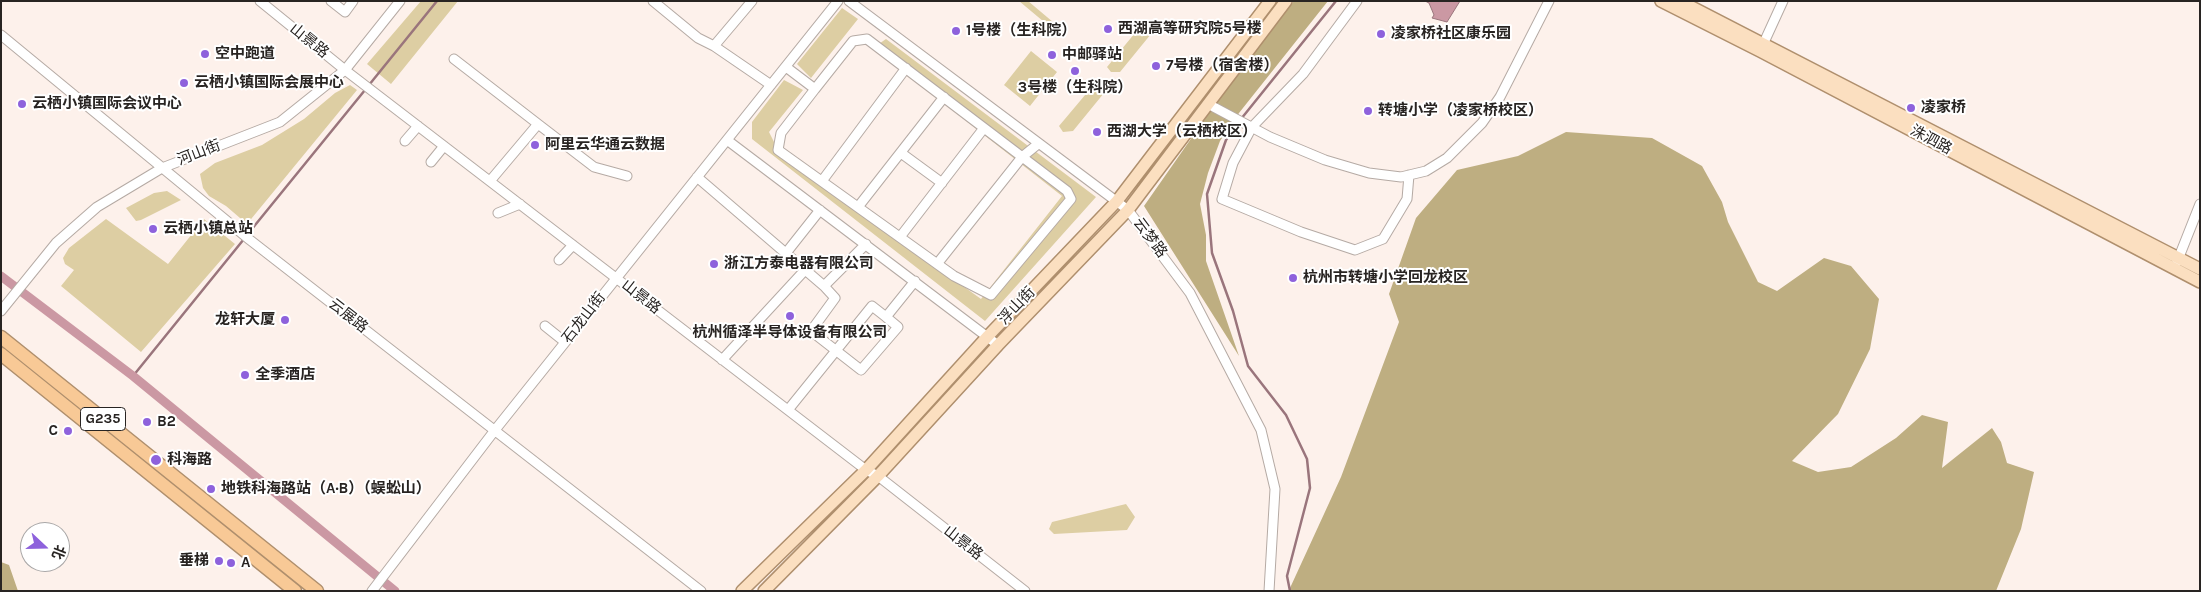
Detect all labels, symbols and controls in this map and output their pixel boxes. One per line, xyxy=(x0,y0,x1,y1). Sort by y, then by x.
street label: 山景路 xyxy=(286,20,332,62)
place label: 西湖高等研究院5号楼 xyxy=(1118,20,1262,38)
place label: 1号楼（生科院） xyxy=(966,22,1076,40)
marker: 西湖高等研究院5号楼 xyxy=(1102,23,1114,35)
marker: 1号楼（生科院） xyxy=(950,25,962,37)
place label: 凌家桥社区康乐园 xyxy=(1391,25,1511,43)
marker: 凌家桥社区康乐园 xyxy=(1375,28,1387,40)
place label: 空中跑道 xyxy=(215,45,275,63)
place label: 中邮驿站 xyxy=(1062,46,1122,64)
marker: 空中跑道 xyxy=(199,48,211,60)
marker: 中邮驿站 xyxy=(1046,49,1058,61)
place label: 7号楼（宿舍楼） xyxy=(1166,57,1278,75)
marker: 7号楼（宿舍楼） xyxy=(1150,60,1162,72)
marker: 3号楼（生科院） xyxy=(1069,65,1081,77)
place label: 云栖小镇国际会展中心 xyxy=(194,74,344,92)
marker: 云栖小镇国际会展中心 xyxy=(178,77,190,89)
place label: 3号楼（生科院） xyxy=(1018,79,1132,97)
place label: 云栖小镇国际会议中心 xyxy=(32,95,182,113)
marker: 云栖小镇国际会议中心 xyxy=(16,98,28,110)
place label: 凌家桥 xyxy=(1921,99,1966,117)
place label: 转塘小学（凌家桥校区） xyxy=(1378,102,1543,120)
marker: 凌家桥 xyxy=(1905,102,1917,114)
marker: 转塘小学（凌家桥校区） xyxy=(1362,105,1374,117)
street label: 洙泗路 xyxy=(1907,121,1955,159)
place label: 西湖大学（云栖校区） xyxy=(1107,123,1257,141)
marker: 西湖大学（云栖校区） xyxy=(1091,126,1103,138)
place label: 阿里云华通云数据 xyxy=(545,136,665,154)
street label: 河山街 xyxy=(175,137,223,169)
marker: 阿里云华通云数据 xyxy=(529,139,541,151)
street label: 云梦路 xyxy=(1129,215,1171,261)
place label: 云栖小镇总站 xyxy=(163,220,253,238)
marker: 云栖小镇总站 xyxy=(147,223,159,235)
place label: 浙江方泰电器有限公司 xyxy=(724,255,874,273)
marker: 浙江方泰电器有限公司 xyxy=(708,258,720,270)
place label: 杭州市转塘小学回龙校区 xyxy=(1303,269,1468,287)
marker: 杭州市转塘小学回龙校区 xyxy=(1287,272,1299,284)
street label: 山景路 xyxy=(618,276,664,318)
street label: 浮山街 xyxy=(995,284,1039,328)
street label: 石龙山街 xyxy=(558,289,610,347)
street label: 云展路 xyxy=(325,295,371,337)
marker: 杭州循泽半导体设备有限公司 xyxy=(784,310,796,322)
place label: 龙轩大厦 xyxy=(215,311,275,329)
marker: 龙轩大厦 xyxy=(279,314,291,326)
place label: 杭州循泽半导体设备有限公司 xyxy=(693,324,887,342)
place label: 全季酒店 xyxy=(255,366,315,384)
marker: 全季酒店 xyxy=(239,369,251,381)
road number: G235 xyxy=(80,408,126,430)
place label: B2 xyxy=(157,413,176,431)
marker: B2 xyxy=(141,416,153,428)
place label: C xyxy=(48,422,58,440)
marker: C xyxy=(62,425,74,437)
place label: 科海路 xyxy=(167,451,212,469)
marker: 科海路 xyxy=(149,453,163,467)
place label: 地铁科海路站（A·B）（蜈蚣山） xyxy=(221,480,431,498)
marker: 地铁科海路站（A·B）（蜈蚣山） xyxy=(205,483,217,495)
north arrow xyxy=(20,522,70,572)
street label: 山景路 xyxy=(940,522,986,564)
text: 北 xyxy=(48,543,69,562)
place label: 垂梯 xyxy=(179,552,209,570)
place label: A xyxy=(241,554,250,572)
marker: 垂梯 xyxy=(213,555,225,567)
marker: A xyxy=(225,557,237,569)

